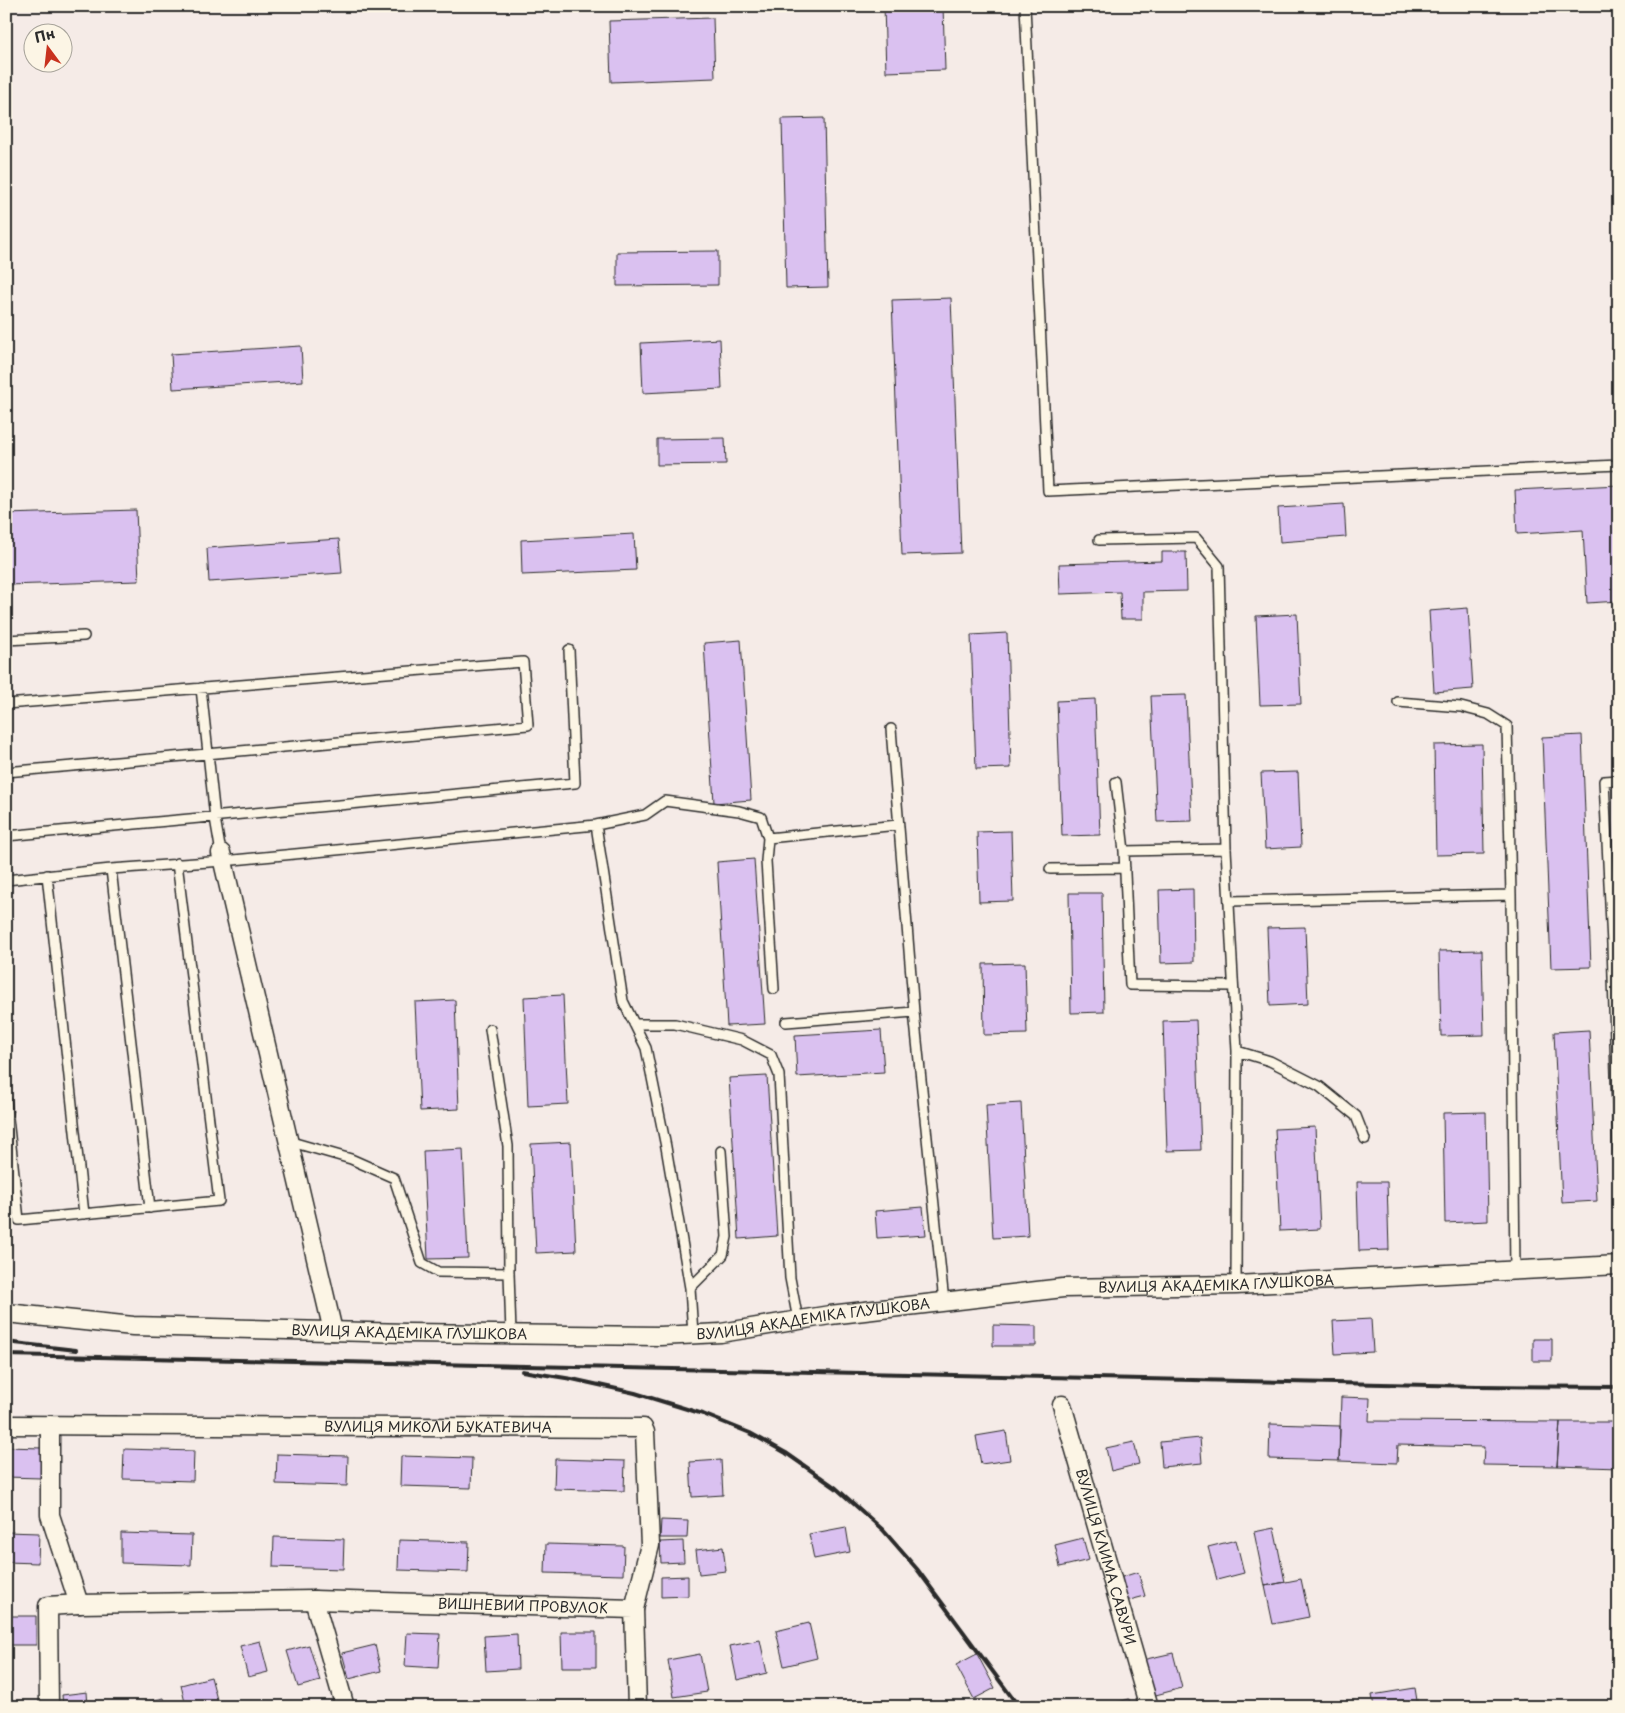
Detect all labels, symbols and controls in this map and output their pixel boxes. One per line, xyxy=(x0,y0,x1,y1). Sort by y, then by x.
north arrow xyxy=(22,22,72,72)
text: Пн xyxy=(32,22,57,48)
street label: ВУЛИЦЯ АКАДЕМІКА ГЛУШКОВА xyxy=(1098,1269,1334,1297)
street label: ВУЛИЦЯ АКАДЕМІКА ГЛУШКОВА xyxy=(696,1293,931,1344)
street label: ВУЛИЦЯ АКАДЕМІКА ГЛУШКОВА xyxy=(291,1319,527,1344)
street label: ВУЛИЦЯ МИКОЛИ БУКАТЕВИЧА xyxy=(324,1415,552,1438)
street label: ВУЛИЦЯ КЛИМА САВУРИ xyxy=(1071,1466,1142,1647)
street label: ВИШНЕВИЙ ПРОВУЛОК xyxy=(437,1592,608,1618)

